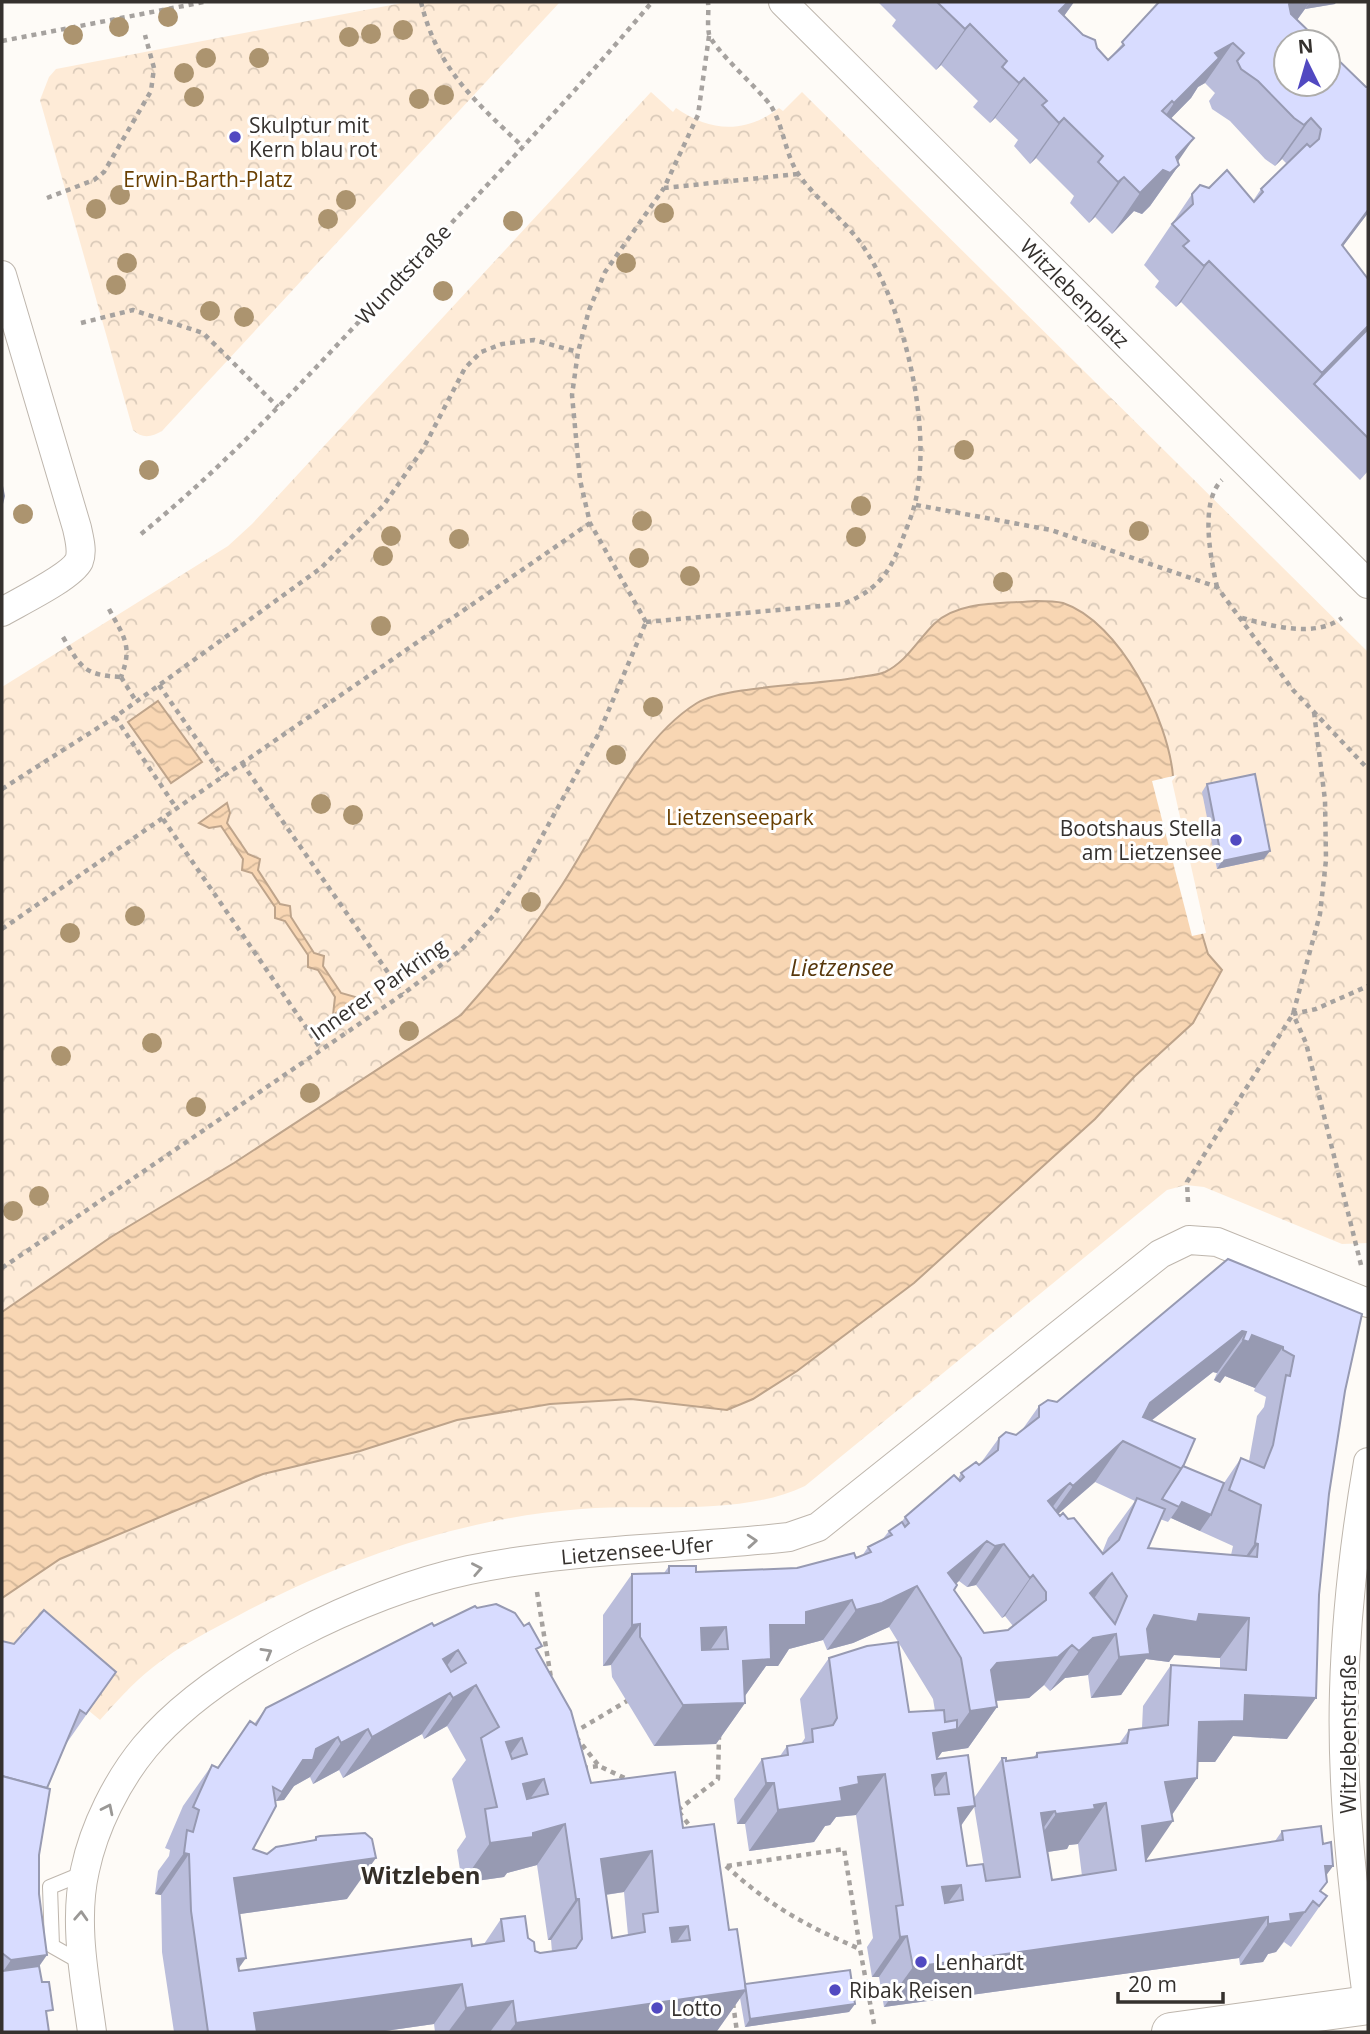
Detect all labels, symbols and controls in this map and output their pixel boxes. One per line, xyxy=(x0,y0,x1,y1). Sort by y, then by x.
north arrow xyxy=(1272,28,1342,98)
text: N xyxy=(1297,32,1314,60)
place label: Skulptur mit Kern blau rot xyxy=(249,111,377,163)
marker: Skulptur mit Kern blau rot xyxy=(227,129,243,145)
park label: Erwin-Barth-Platz xyxy=(123,165,293,193)
street label: Wundtstraße xyxy=(349,218,457,330)
street label: Witzlebenplatz xyxy=(1014,232,1136,354)
park label: Lietzenseepark xyxy=(666,803,814,831)
place label: Bootshaus Stella am Lietzensee xyxy=(1060,814,1222,866)
marker: Bootshaus Stella am Lietzensee xyxy=(1228,832,1244,848)
street label: Innerer Parkring xyxy=(304,932,452,1046)
water label: Lietzensee xyxy=(790,951,894,983)
street label: Lietzensee-Ufer xyxy=(559,1529,715,1571)
one-way arrow xyxy=(747,1534,758,1549)
one-way arrow xyxy=(471,1562,483,1577)
one-way arrow xyxy=(260,1648,272,1661)
street label: Witzlebenstraße xyxy=(1334,1654,1362,1814)
one-way arrow xyxy=(99,1804,113,1816)
district label: Witzleben xyxy=(361,1858,481,1891)
one-way arrow xyxy=(73,1910,88,1921)
place label: Lenhardt xyxy=(935,1948,1024,1976)
marker: Lenhardt xyxy=(913,1954,929,1970)
scale bar xyxy=(1118,1960,1223,2004)
text: 20 m xyxy=(1128,1970,1177,1998)
place label: Ribak Reisen xyxy=(849,1976,973,2004)
marker: Ribak Reisen xyxy=(827,1982,843,1998)
place label: Lotto xyxy=(671,1994,722,2022)
marker: Lotto xyxy=(649,2000,665,2016)

